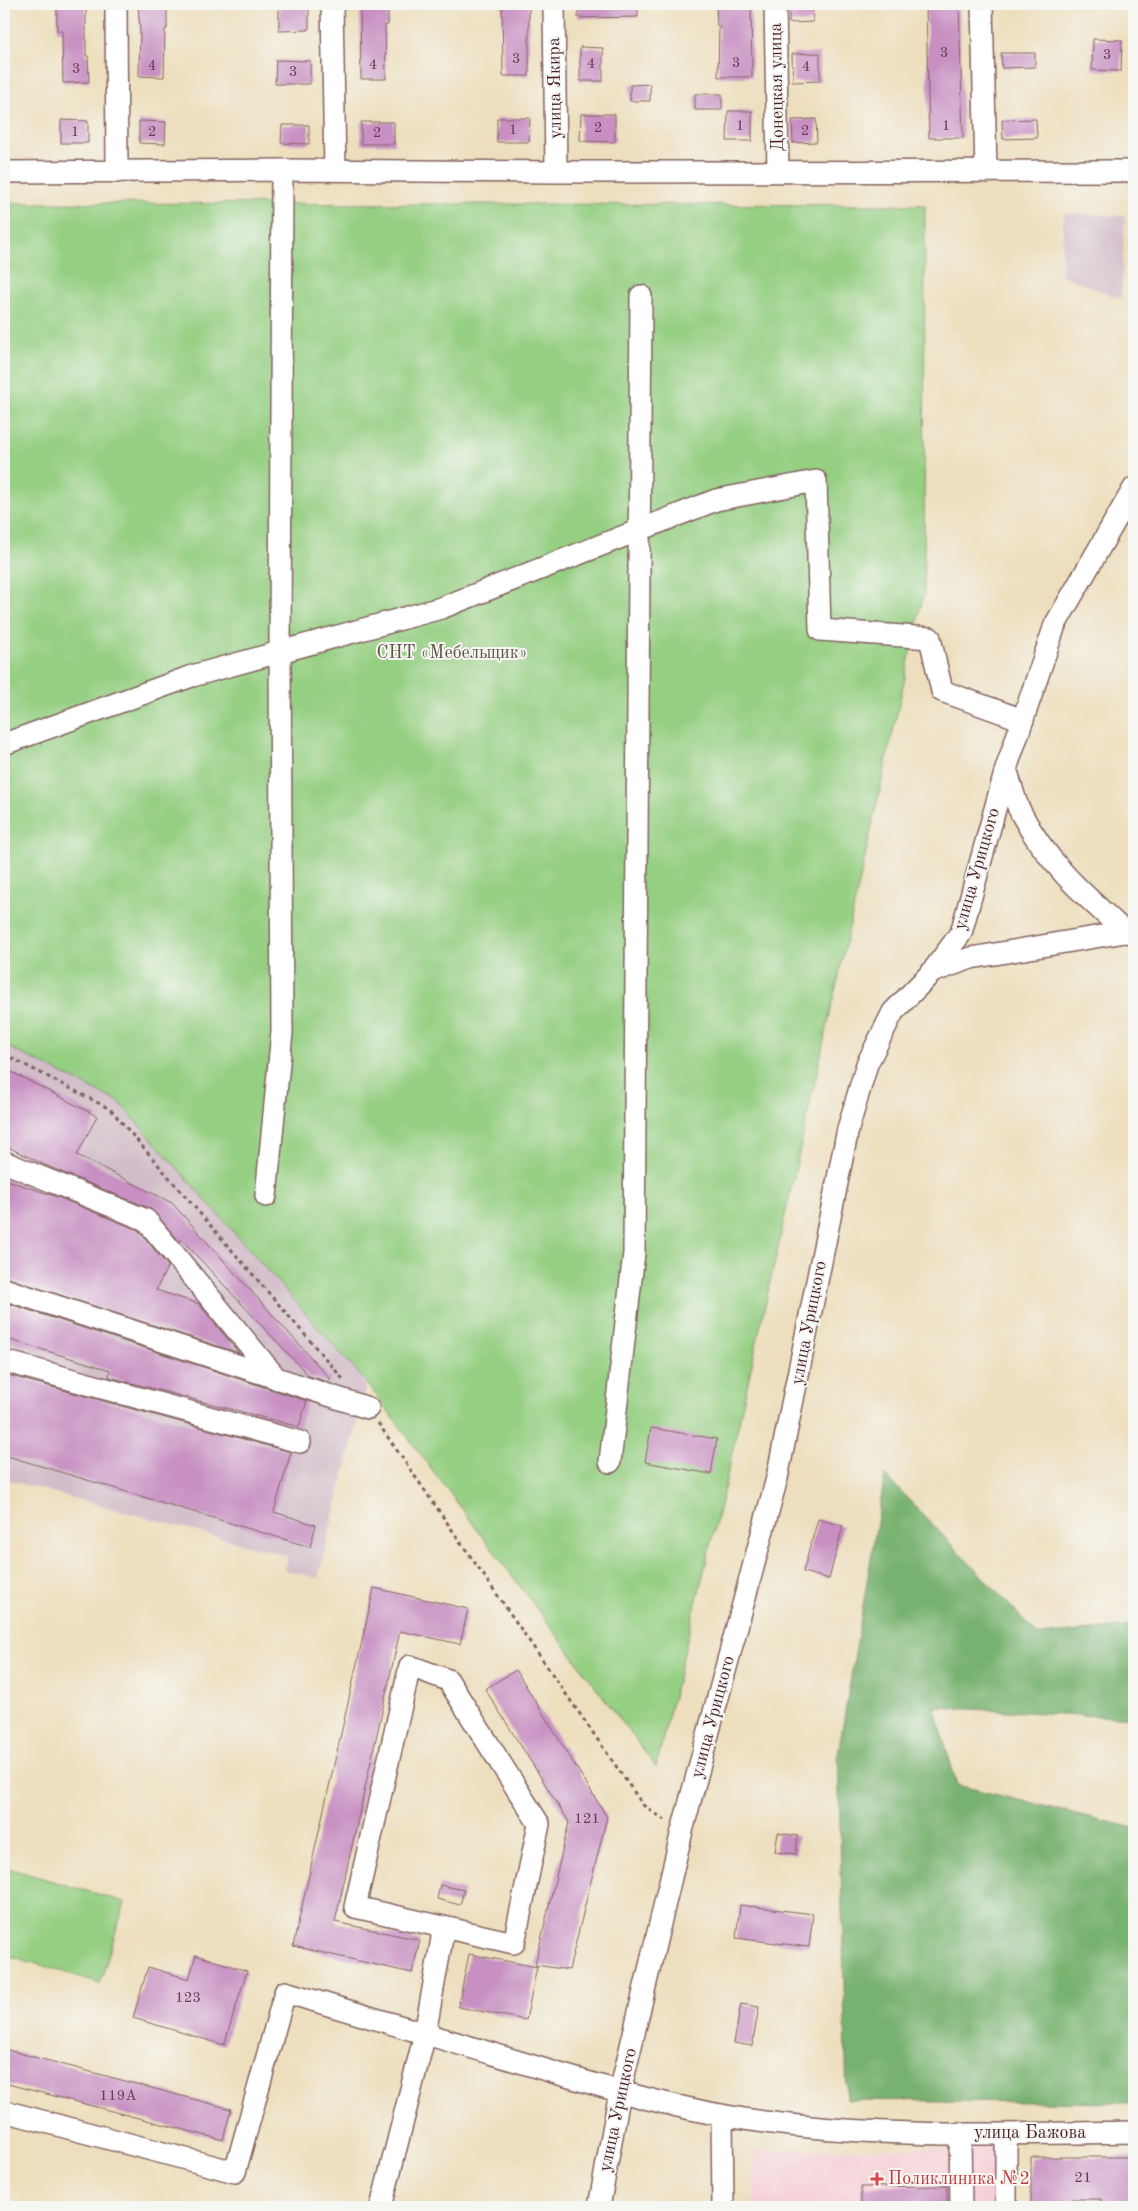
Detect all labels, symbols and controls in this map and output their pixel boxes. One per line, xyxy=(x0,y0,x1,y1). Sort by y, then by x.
street label: Донецкая улица xyxy=(767,22,787,151)
street label: улица Якира xyxy=(545,37,565,139)
house number: 3 xyxy=(940,46,948,61)
house number: 3 xyxy=(1103,48,1111,63)
house number: 3 xyxy=(512,52,520,67)
house number: 3 xyxy=(732,56,740,71)
house number: 4 xyxy=(587,57,595,72)
house number: 4 xyxy=(369,58,377,73)
house number: 4 xyxy=(148,59,156,74)
house number: 4 xyxy=(802,60,810,75)
house number: 3 xyxy=(72,62,80,77)
house number: 3 xyxy=(289,65,297,80)
house number: 1 xyxy=(736,119,744,134)
house number: 1 xyxy=(942,119,950,134)
house number: 2 xyxy=(594,121,602,136)
house number: 1 xyxy=(509,123,517,138)
house number: 2 xyxy=(801,124,809,139)
house number: 1 xyxy=(71,125,79,140)
house number: 2 xyxy=(148,125,156,140)
house number: 2 xyxy=(373,126,381,141)
park label: СНТ «Мебельщик» xyxy=(377,644,527,662)
street label: улица Урицкого xyxy=(951,806,1003,932)
street label: улица Урицкого xyxy=(788,1259,830,1387)
street label: улица Урицкого xyxy=(688,1654,738,1780)
house number: 121 xyxy=(574,1812,600,1827)
house number: 123 xyxy=(175,1991,201,2006)
street label: улица Урицкого xyxy=(596,2046,640,2174)
house number: 119А xyxy=(99,2089,137,2104)
street label: улица Бажова xyxy=(974,2124,1086,2142)
place label: Поликлиника №2 xyxy=(888,2170,1030,2188)
house number: 21 xyxy=(1074,2171,1092,2186)
marker: Поликлиника №2 xyxy=(870,2172,884,2186)

